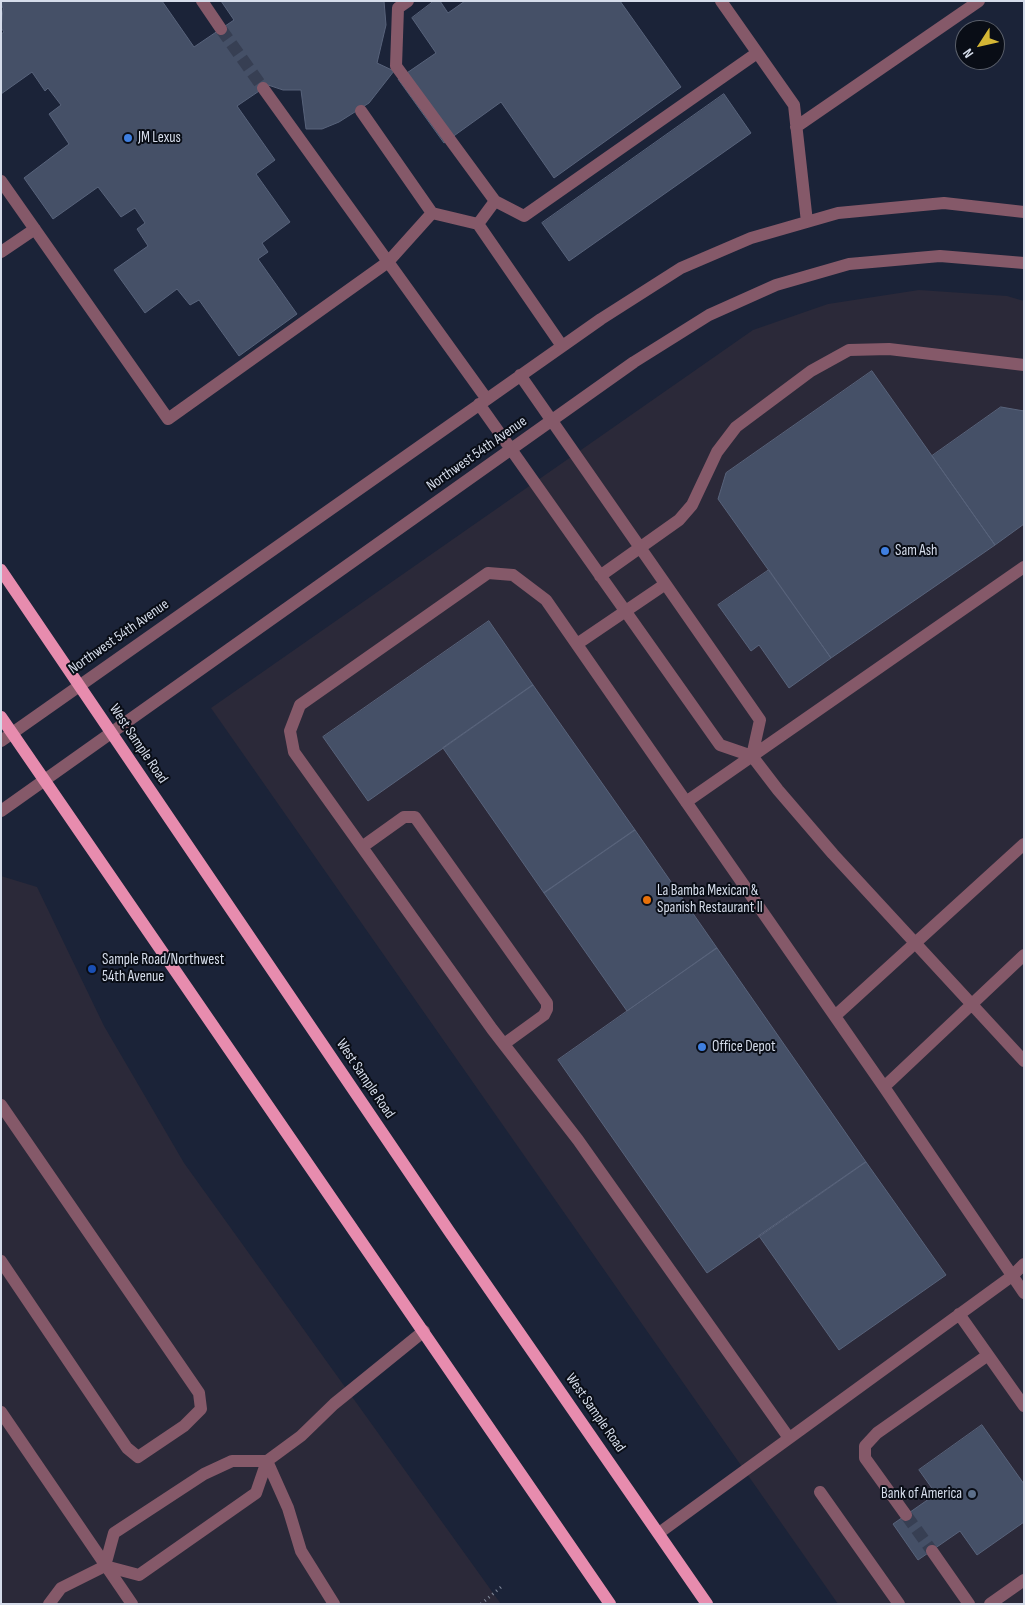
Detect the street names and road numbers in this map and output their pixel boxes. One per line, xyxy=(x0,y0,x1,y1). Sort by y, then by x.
street label: Northwest 54th Avenue xyxy=(423,413,531,495)
street label: Northwest 54th Avenue xyxy=(65,596,173,678)
street label: West Sample Road xyxy=(105,701,171,787)
street label: West Sample Road xyxy=(332,1036,398,1122)
street label: West Sample Road xyxy=(561,1370,629,1456)

